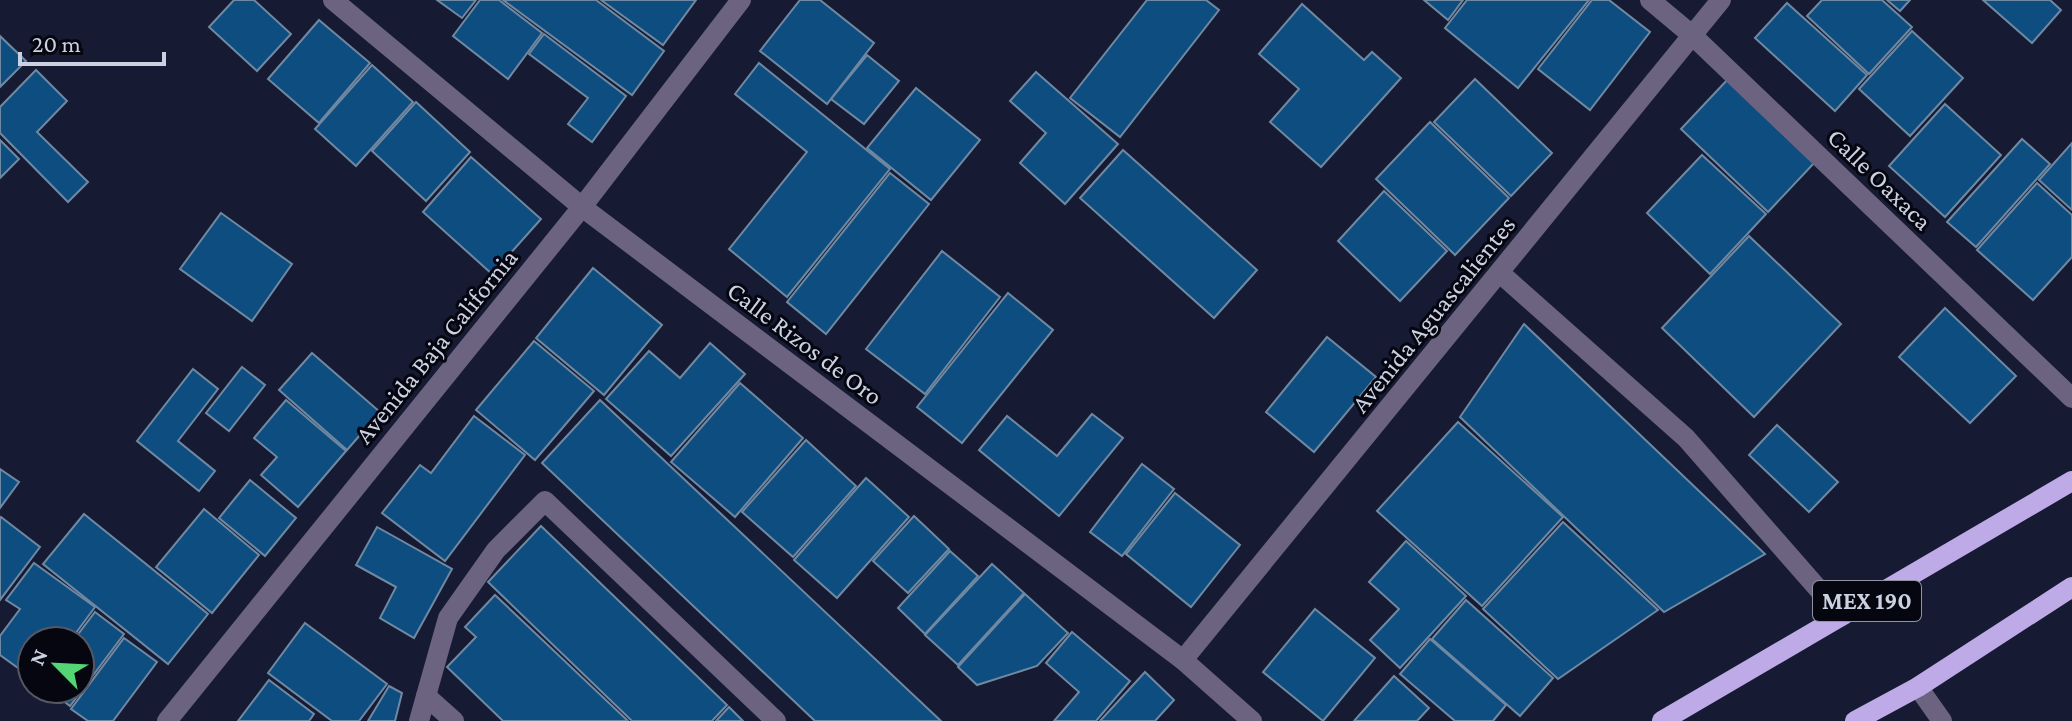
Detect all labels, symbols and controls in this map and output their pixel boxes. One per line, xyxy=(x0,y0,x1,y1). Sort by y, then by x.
scale bar xyxy=(20,16,164,66)
text: 20 m xyxy=(32,30,81,57)
street label: Calle Oaxaca xyxy=(1822,123,1938,236)
street label: Avenida Aguascalientes xyxy=(1345,210,1521,418)
street label: Avenida Baja California xyxy=(349,243,524,449)
street label: Calle Rizos de Oro xyxy=(722,276,888,411)
road number: MEX 190 xyxy=(1813,581,1921,621)
north arrow xyxy=(16,625,96,705)
text: N xyxy=(24,645,53,669)

